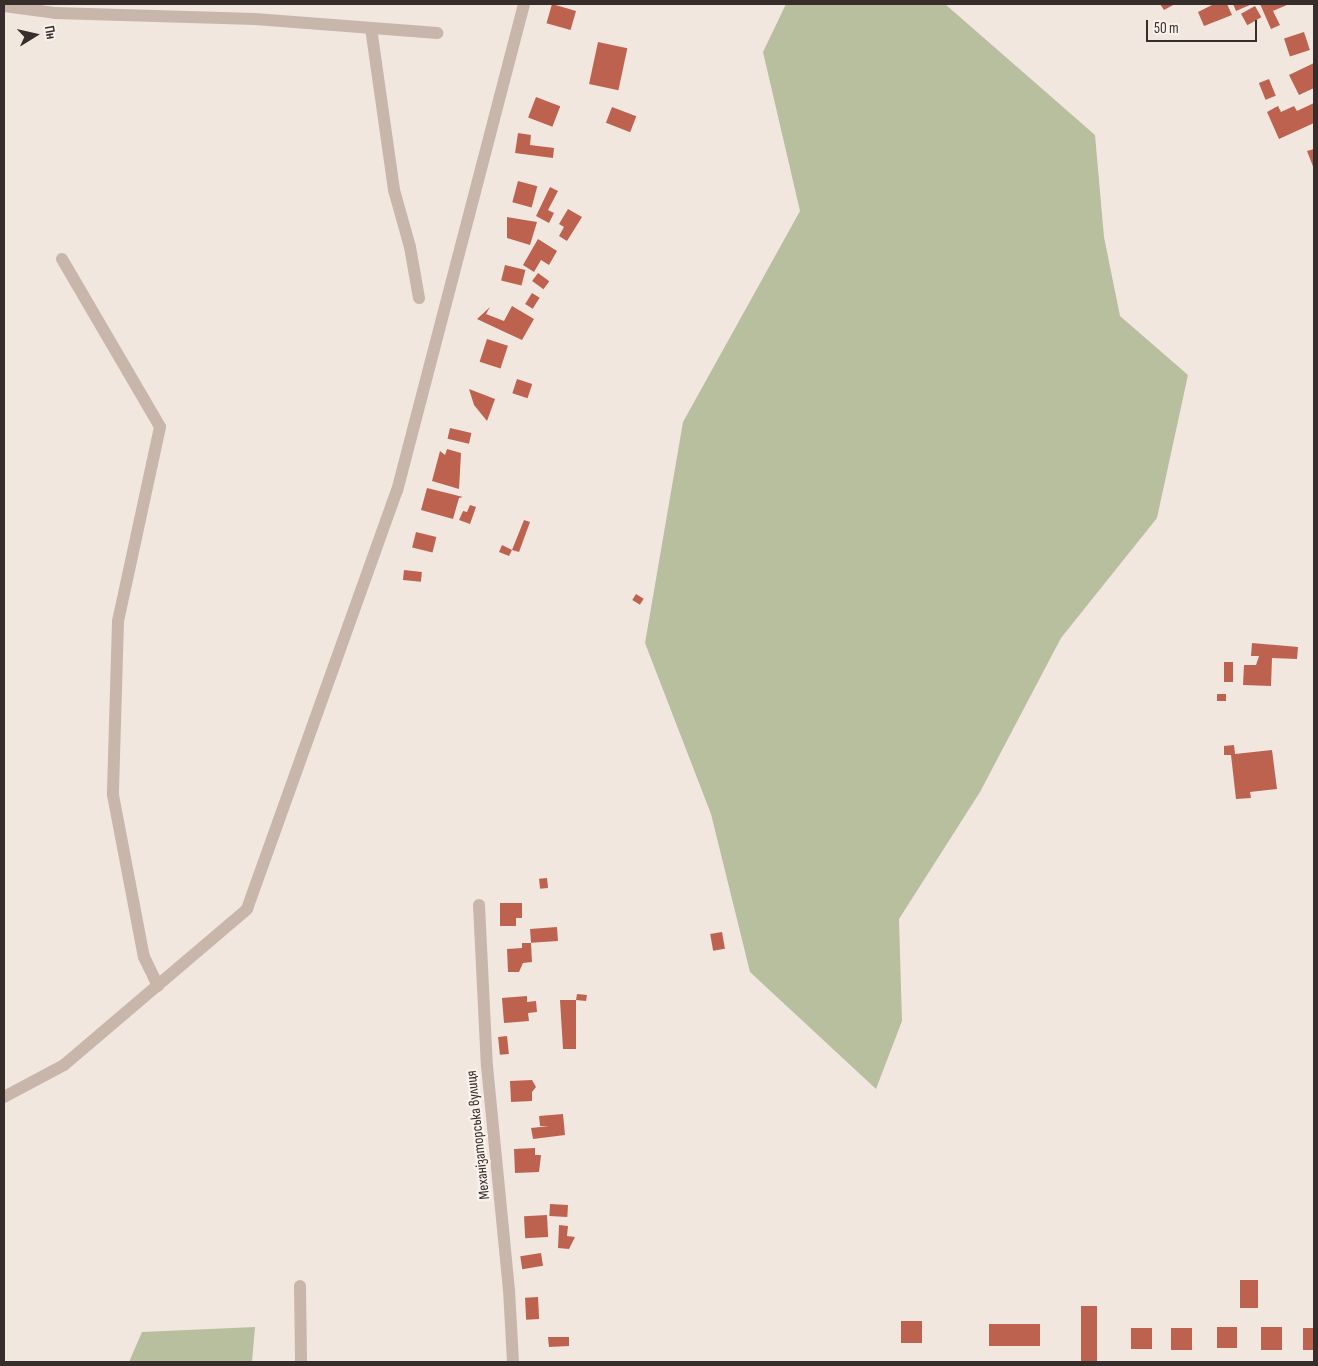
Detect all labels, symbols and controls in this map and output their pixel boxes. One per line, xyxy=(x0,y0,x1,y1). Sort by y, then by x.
north arrow xyxy=(10,10,60,60)
scale bar xyxy=(1148,10,1259,42)
text: 50 m xyxy=(1154,19,1179,38)
text: Пн xyxy=(41,24,60,40)
street label: Механізаторська вулиця xyxy=(462,1070,494,1200)

